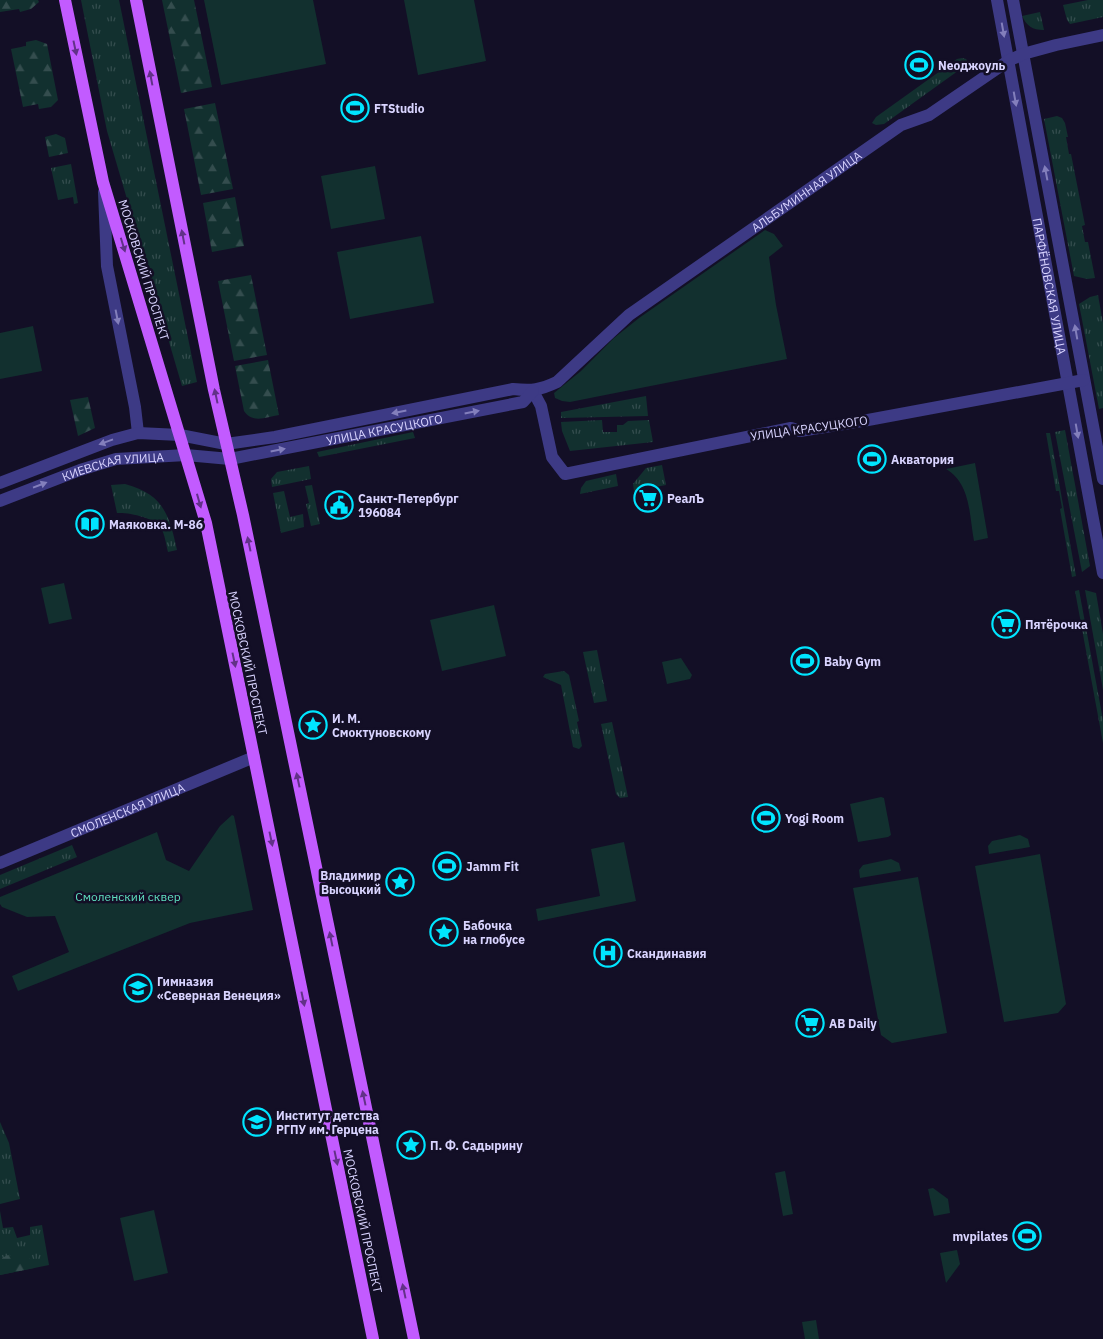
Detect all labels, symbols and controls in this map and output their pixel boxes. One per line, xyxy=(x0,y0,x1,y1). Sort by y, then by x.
one-way arrow xyxy=(999,23,1007,39)
one-way arrow xyxy=(71,40,79,56)
sports icon: Neoджоуль xyxy=(904,50,934,80)
place label: Neoджоуль xyxy=(938,58,1005,73)
one-way arrow xyxy=(147,69,155,85)
one-way arrow xyxy=(1011,92,1019,108)
sports icon: FTStudio xyxy=(340,93,370,123)
place label: FTStudio xyxy=(374,101,425,116)
street label: АЛЬБУМИННАЯ УЛИЦА xyxy=(748,147,865,235)
one-way arrow xyxy=(1041,164,1049,180)
street label: МОСКОВСКИЙ ПРОСПЕКТ xyxy=(115,198,173,342)
street label: ПАРФЁНОВСКАЯ УЛИЦА xyxy=(1030,217,1070,356)
one-way arrow xyxy=(179,229,187,245)
one-way arrow xyxy=(119,238,127,253)
one-way arrow xyxy=(113,310,121,325)
one-way arrow xyxy=(1071,324,1079,340)
one-way arrow xyxy=(211,388,219,404)
one-way arrow xyxy=(392,408,407,416)
one-way arrow xyxy=(464,408,479,416)
street label: УЛИЦА КРАСУЦКОГО xyxy=(325,410,444,448)
street label: УЛИЦА КРАСУЦКОГО xyxy=(749,412,869,444)
one-way arrow xyxy=(1073,424,1081,440)
one-way arrow xyxy=(98,439,113,446)
sports icon: Акватория xyxy=(857,444,887,474)
one-way arrow xyxy=(270,446,285,454)
street label: КИЕВСКАЯ УЛИЦА xyxy=(59,449,165,484)
place label: Акватория xyxy=(891,452,954,467)
one-way arrow xyxy=(33,481,48,489)
supermarket icon: РеалЪ xyxy=(633,483,663,513)
public building icon: Санкт-Петербург 196084 xyxy=(324,490,354,520)
place label: Санкт-Петербург 196084 xyxy=(358,491,459,520)
place label: РеалЪ xyxy=(667,491,704,506)
one-way arrow xyxy=(196,494,204,509)
library icon: Маяковка. М-86 xyxy=(75,509,105,539)
place label: Маяковка. М-86 xyxy=(109,517,203,532)
one-way arrow xyxy=(245,535,253,551)
street label: МОСКОВСКИЙ ПРОСПЕКТ xyxy=(225,590,271,736)
supermarket icon: Пятёрочка xyxy=(991,609,1021,639)
place label: Пятёрочка xyxy=(1025,617,1088,632)
sports icon: Baby Gym xyxy=(790,646,820,676)
one-way arrow xyxy=(230,653,238,668)
place label: Baby Gym xyxy=(824,654,881,669)
place icon: И. М. Смоктуновскому xyxy=(298,710,328,740)
place label: И. М. Смоктуновскому xyxy=(332,711,432,740)
one-way arrow xyxy=(294,772,302,787)
street label: СМОЛЕНСКАЯ УЛИЦА xyxy=(68,779,187,840)
sports icon: Yogi Room xyxy=(751,803,781,833)
place label: Yogi Room xyxy=(785,811,844,826)
one-way arrow xyxy=(267,832,275,848)
sports icon: Jamm Fit xyxy=(432,851,462,881)
place label: Jamm Fit xyxy=(466,859,519,874)
place icon: Владимир Высоцкий xyxy=(385,867,415,897)
place label: Владимир Высоцкий xyxy=(320,868,381,897)
park label: Смоленский сквер xyxy=(75,889,181,904)
place icon: Бабочка на глобусе xyxy=(429,917,459,947)
place label: Бабочка на глобусе xyxy=(463,918,525,947)
one-way arrow xyxy=(327,931,335,946)
hospital icon: Скандинавия xyxy=(593,938,623,968)
place label: Скандинавия xyxy=(627,946,707,961)
school or university icon: Гимназия «Северная Венеция» xyxy=(123,973,153,1003)
place label: Гимназия «Северная Венеция» xyxy=(157,974,281,1003)
one-way arrow xyxy=(300,991,308,1007)
supermarket icon: АВ Daily xyxy=(795,1008,825,1038)
place label: АВ Daily xyxy=(829,1016,877,1031)
one-way arrow xyxy=(360,1090,368,1105)
school or university icon: Институт детства РГПУ им. Герцена xyxy=(242,1107,272,1137)
place label: Институт детства РГПУ им. Герцена xyxy=(276,1108,379,1137)
place icon: П. Ф. Садырину xyxy=(396,1130,426,1160)
place label: П. Ф. Садырину xyxy=(430,1138,523,1153)
street label: МОСКОВСКИЙ ПРОСПЕКТ xyxy=(340,1148,386,1294)
one-way arrow xyxy=(332,1150,340,1165)
sports icon: mvpilates xyxy=(1012,1221,1042,1251)
place label: mvpilates xyxy=(952,1229,1008,1244)
one-way arrow xyxy=(400,1284,408,1299)

